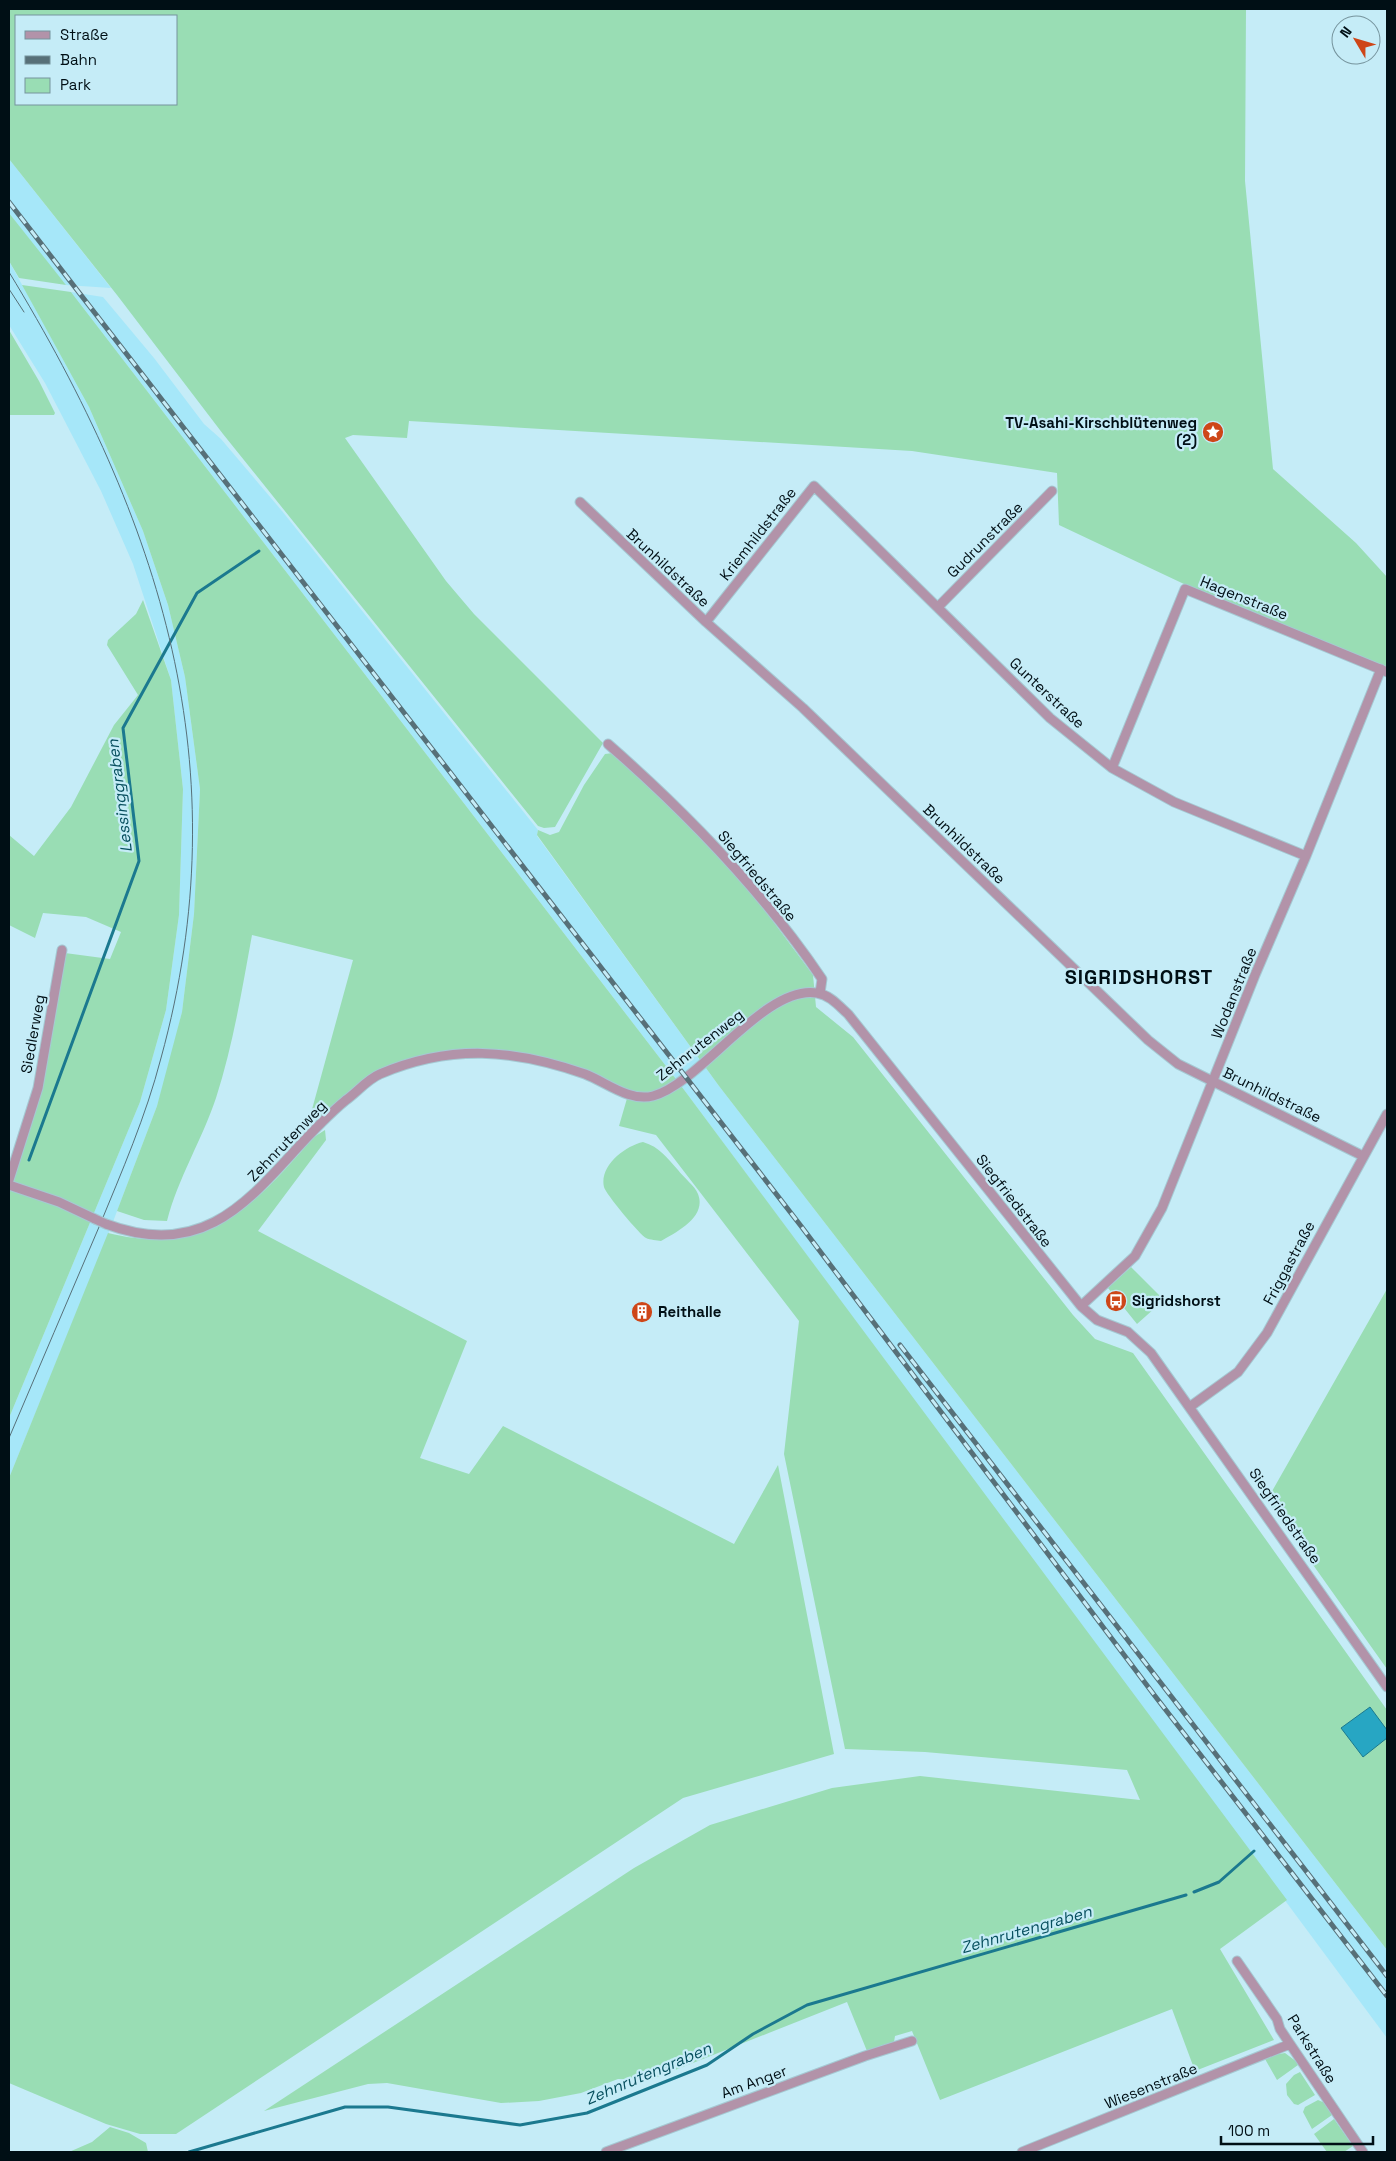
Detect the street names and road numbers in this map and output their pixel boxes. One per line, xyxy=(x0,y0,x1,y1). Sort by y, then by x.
street label: Kriemhildstraße xyxy=(715,483,800,584)
street label: Gudrunstraße xyxy=(943,498,1027,582)
street label: Brunhildstraße xyxy=(623,524,714,611)
street label: Hagenstraße xyxy=(1198,571,1291,624)
street label: Gunterstraße xyxy=(1006,653,1089,732)
street label: Brunhildstraße xyxy=(919,800,1010,888)
street label: Siegfriedstraße xyxy=(714,826,801,925)
street label: Wodanstraße xyxy=(1207,944,1260,1041)
street label: Siedlerweg xyxy=(16,993,49,1075)
street label: Zehnrutenweg xyxy=(652,1005,747,1085)
street label: Brunhildstraße xyxy=(1220,1063,1325,1127)
street label: Zehnrutenweg xyxy=(243,1096,330,1185)
street label: Siegfriedstraße xyxy=(972,1150,1057,1251)
street label: Friggastraße xyxy=(1259,1217,1319,1308)
street label: Siegfriedstraße xyxy=(1245,1464,1326,1567)
street label: Parkstraße xyxy=(1284,2011,1341,2087)
street label: Wiesenstraße xyxy=(1102,2058,1200,2113)
street label: Am Anger xyxy=(718,2061,790,2102)

